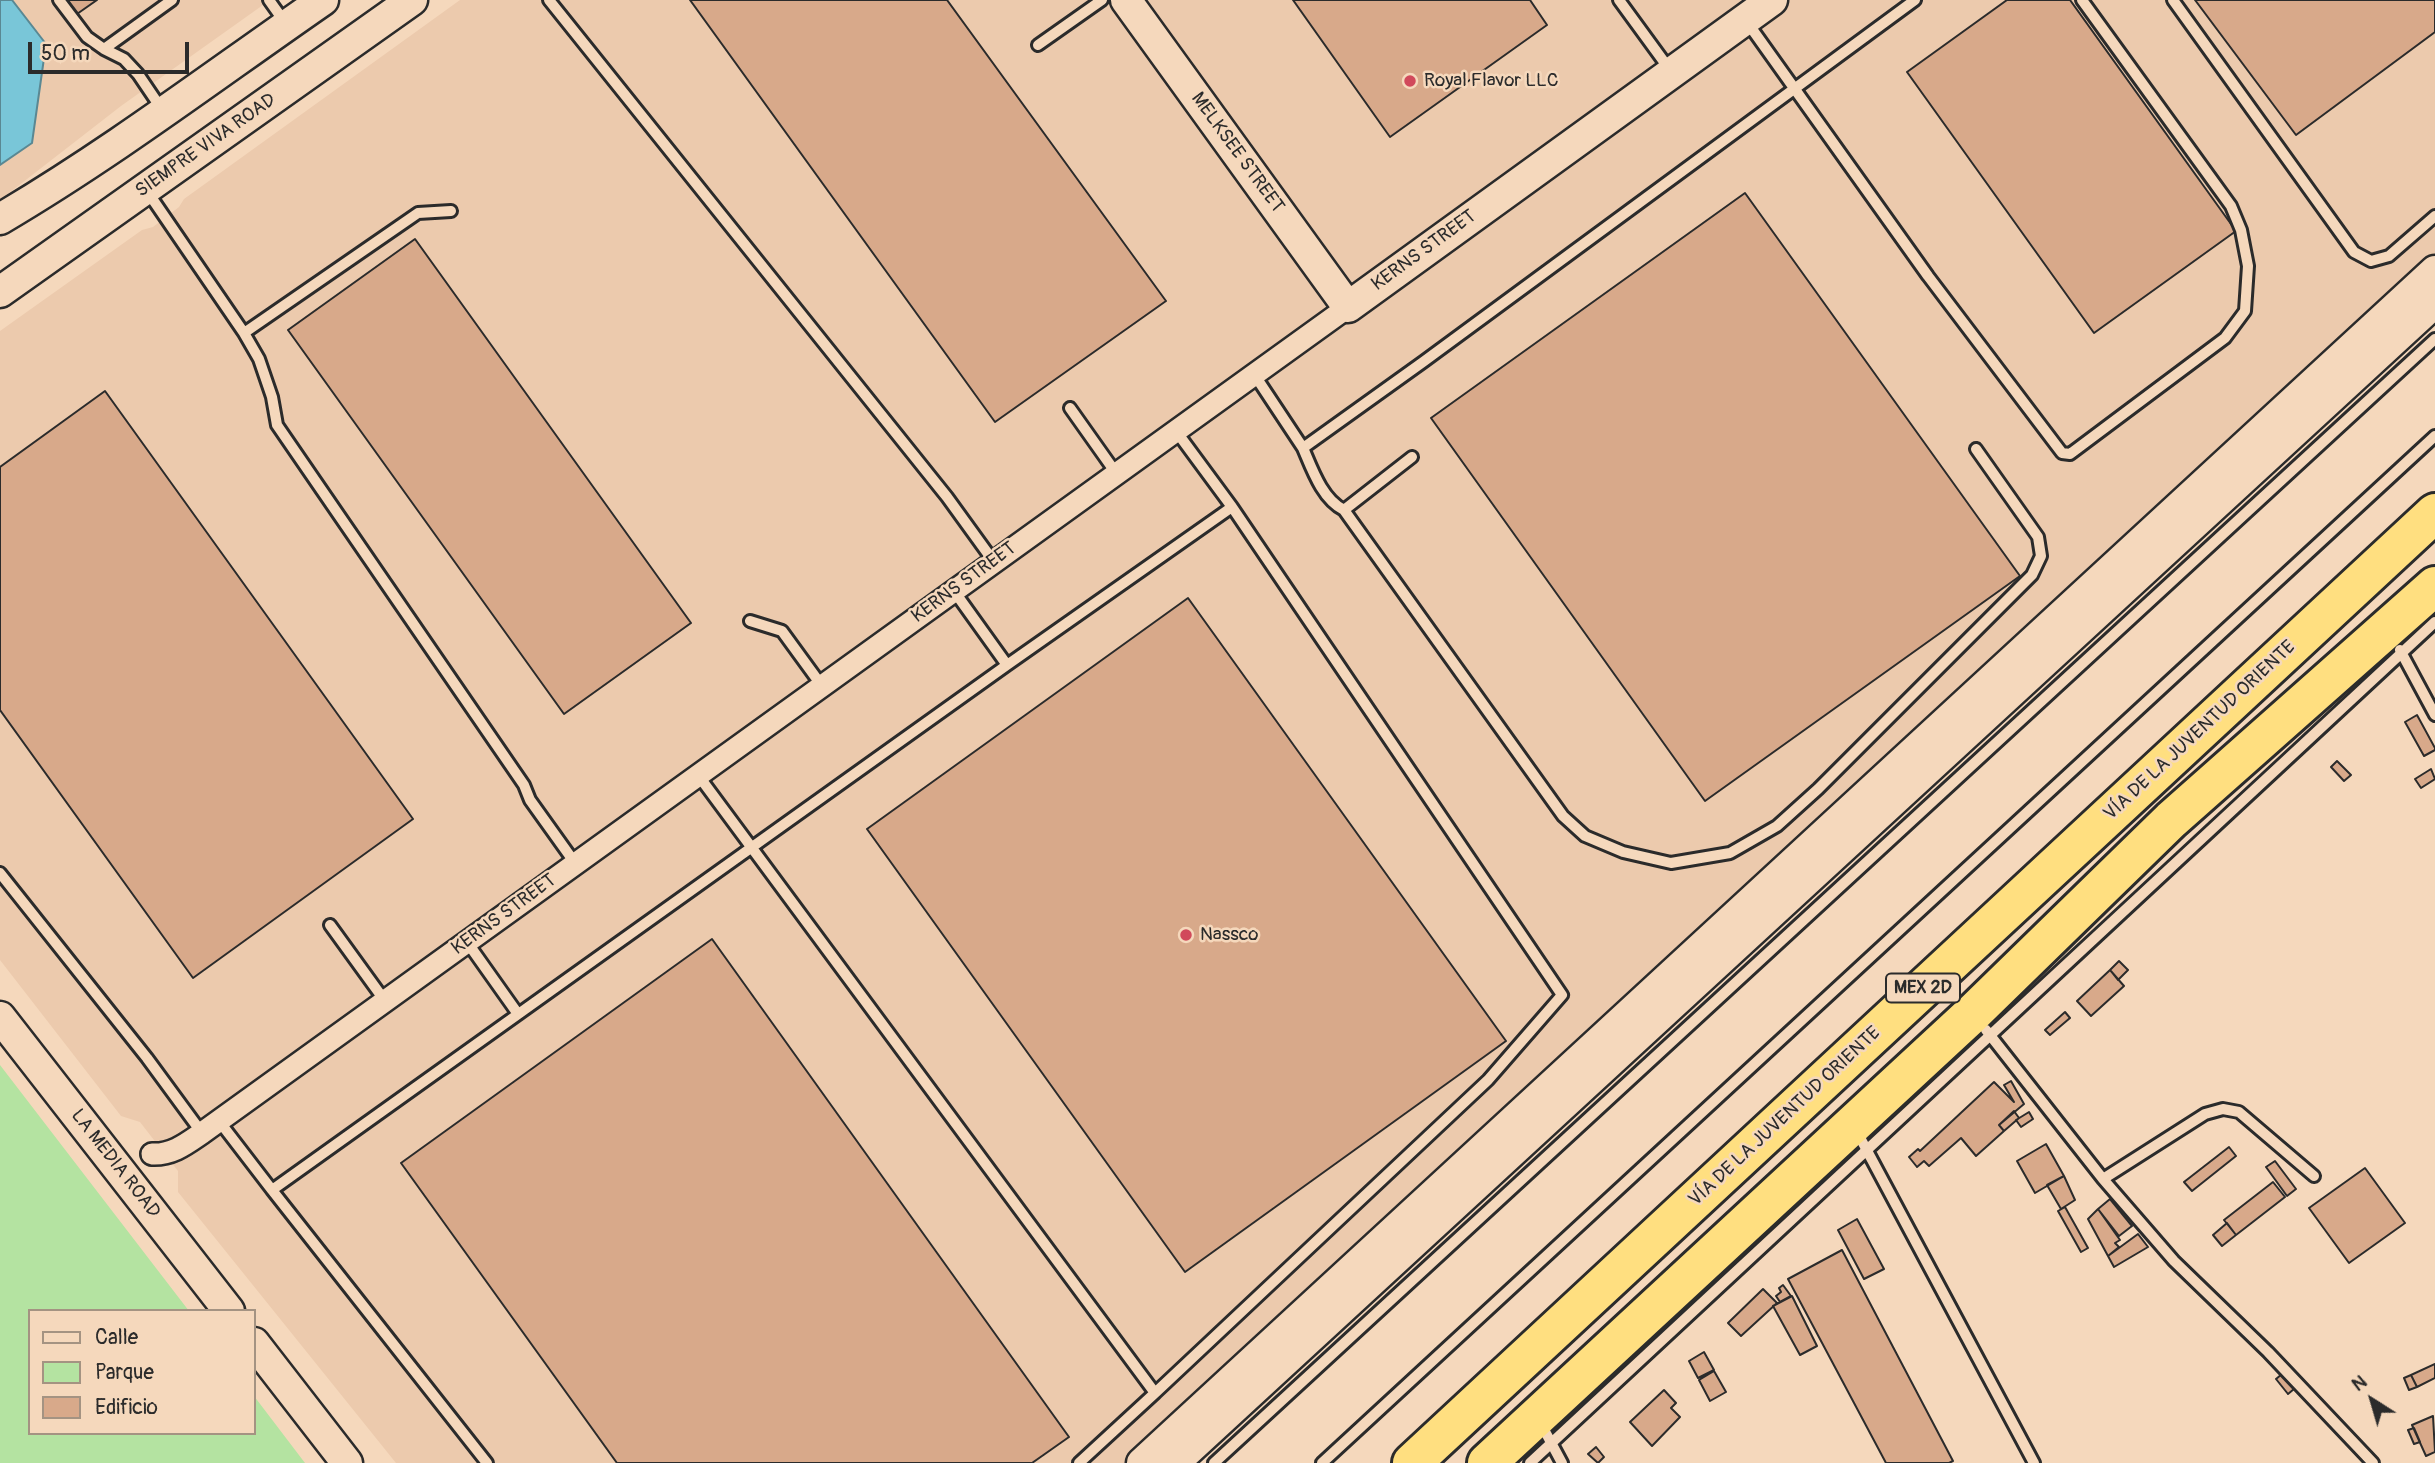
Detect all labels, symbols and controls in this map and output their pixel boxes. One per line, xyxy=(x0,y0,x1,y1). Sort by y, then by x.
scale bar xyxy=(32,28,192,72)
text: 50 m xyxy=(41,40,90,67)
place label: Royal Flavor LLC xyxy=(1424,70,1558,92)
marker: Royal Flavor LLC xyxy=(1402,73,1418,89)
street label: MELKSEE STREET xyxy=(1186,88,1288,218)
street label: SIEMPRE VIVA ROAD xyxy=(132,89,280,203)
street label: KERNS STREET xyxy=(1367,206,1481,296)
street label: KERNS STREET xyxy=(907,538,1021,628)
street label: VÍA DE LA JUVENTUD ORIENTE xyxy=(2100,636,2300,826)
street label: KERNS STREET xyxy=(447,870,561,960)
place label: Nassco xyxy=(1200,924,1259,946)
marker: Nassco xyxy=(1178,927,1194,943)
road number: MEX 2D xyxy=(1886,973,1960,1002)
street label: VÍA DE LA JUVENTUD ORIENTE xyxy=(1685,1022,1885,1212)
street label: LA MEDIA ROAD xyxy=(65,1105,165,1223)
legend xyxy=(28,1309,256,1435)
text: Calle xyxy=(95,1324,138,1351)
text: Parque xyxy=(95,1359,154,1386)
north arrow xyxy=(2337,1365,2407,1435)
text: N xyxy=(2347,1370,2372,1397)
text: Edificio xyxy=(95,1394,158,1421)

